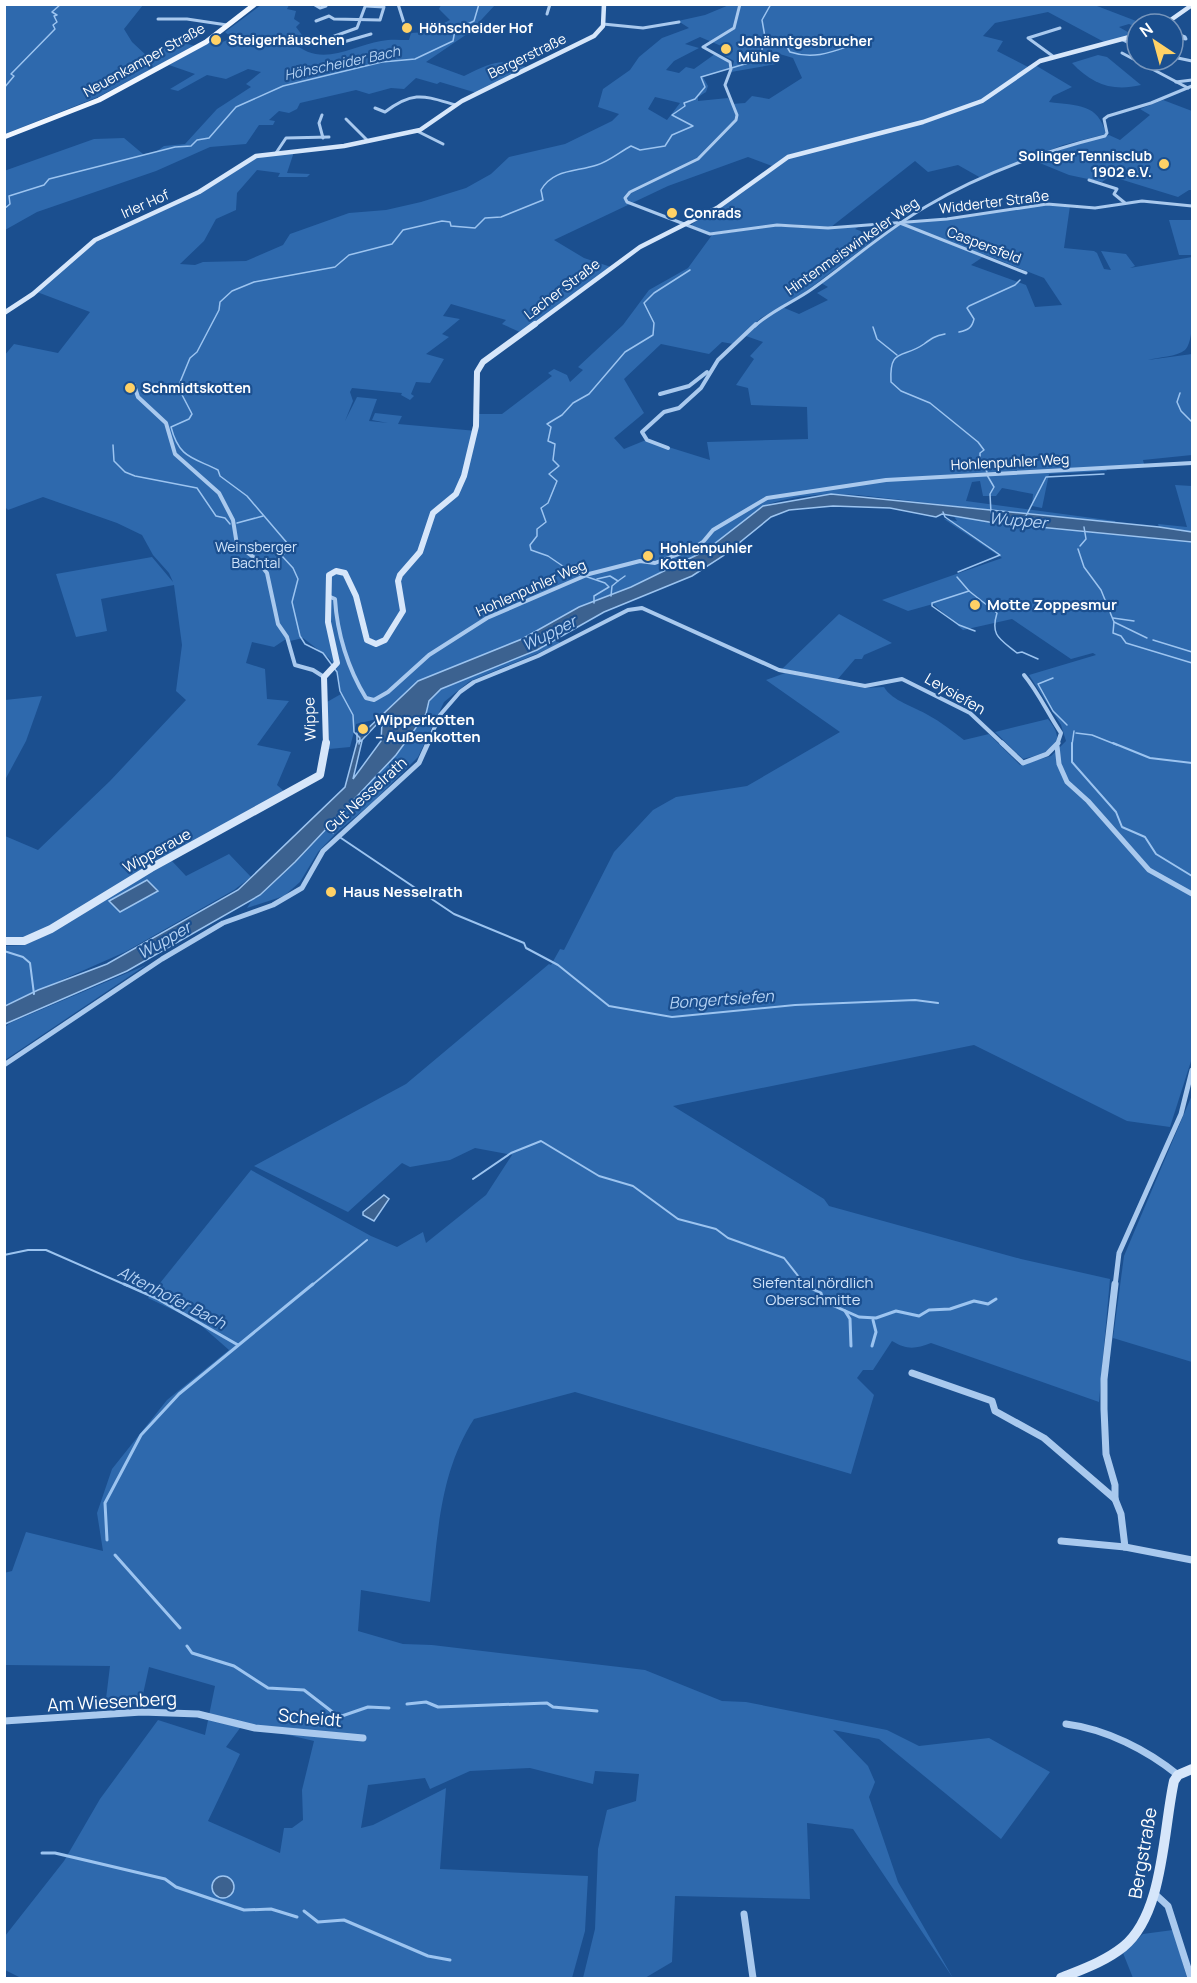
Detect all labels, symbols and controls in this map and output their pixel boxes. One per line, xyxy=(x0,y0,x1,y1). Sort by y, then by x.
north arrow xyxy=(1125,12,1185,72)
street label: Neuenkamper Straße xyxy=(79,18,208,101)
place label: Höhscheider Hof xyxy=(419,18,533,37)
text: N xyxy=(1135,18,1157,42)
marker: Höhscheider Hof xyxy=(400,21,414,35)
street label: Bergerstraße xyxy=(484,28,569,83)
place label: Steigerhäuschen xyxy=(228,30,345,49)
place label: Johänntgesbrucher Mühle xyxy=(738,31,873,66)
marker: Steigerhäuschen xyxy=(209,33,223,47)
water label: Höhscheider Bach xyxy=(282,41,402,84)
marker: Johänntgesbrucher Mühle xyxy=(719,42,733,56)
place label: Solinger Tennisclub 1902 e.V. xyxy=(1018,146,1152,181)
marker: Solinger Tennisclub 1902 e.V. xyxy=(1157,157,1171,171)
street label: Irler Hof xyxy=(118,185,172,222)
street label: Widderter Straße xyxy=(938,185,1050,218)
street label: Hintenmeiswinkeler Weg xyxy=(781,192,922,299)
place label: Conrads xyxy=(684,203,742,222)
marker: Conrads xyxy=(665,206,679,220)
street label: Caspersfeld xyxy=(944,222,1024,267)
street label: Lacher Straße xyxy=(520,254,604,323)
place label: Schmidtskotten xyxy=(142,378,251,397)
marker: Schmidtskotten xyxy=(123,381,137,395)
street label: Hohlenpuhler Weg xyxy=(950,449,1070,474)
water label: Wupper xyxy=(988,507,1050,534)
park label: Weinsberger Bachtal xyxy=(215,537,297,572)
place label: Hohlenpuhler Kotten xyxy=(660,538,753,573)
marker: Hohlenpuhler Kotten xyxy=(641,549,655,563)
street label: Hohlenpuhler Weg xyxy=(473,555,589,620)
place label: Motte Zoppesmur xyxy=(987,594,1117,615)
marker: Motte Zoppesmur xyxy=(968,598,982,612)
water label: Wupper xyxy=(518,609,582,656)
street label: Leysiefen xyxy=(921,668,989,719)
street label: Wippe xyxy=(298,697,321,741)
place label: Wipperkotten – Außenkotten xyxy=(375,709,481,747)
marker: Wipperkotten – Außenkotten xyxy=(356,722,370,736)
street label: Gut Nesselrath xyxy=(320,752,411,837)
street label: Wipperaue xyxy=(119,823,195,878)
place label: Haus Nesselrath xyxy=(343,881,463,902)
marker: Haus Nesselrath xyxy=(324,885,338,899)
water label: Wupper xyxy=(133,915,197,964)
water label: Bongertsiefen xyxy=(668,984,775,1014)
water label: Altenhofer Bach xyxy=(114,1260,230,1334)
park label: Siefental nördlich Oberschmitte xyxy=(753,1272,874,1310)
street label: Am Wiesenberg xyxy=(46,1686,177,1716)
street label: Scheidt xyxy=(277,1702,343,1732)
street label: Bergstraße xyxy=(1122,1805,1162,1900)

